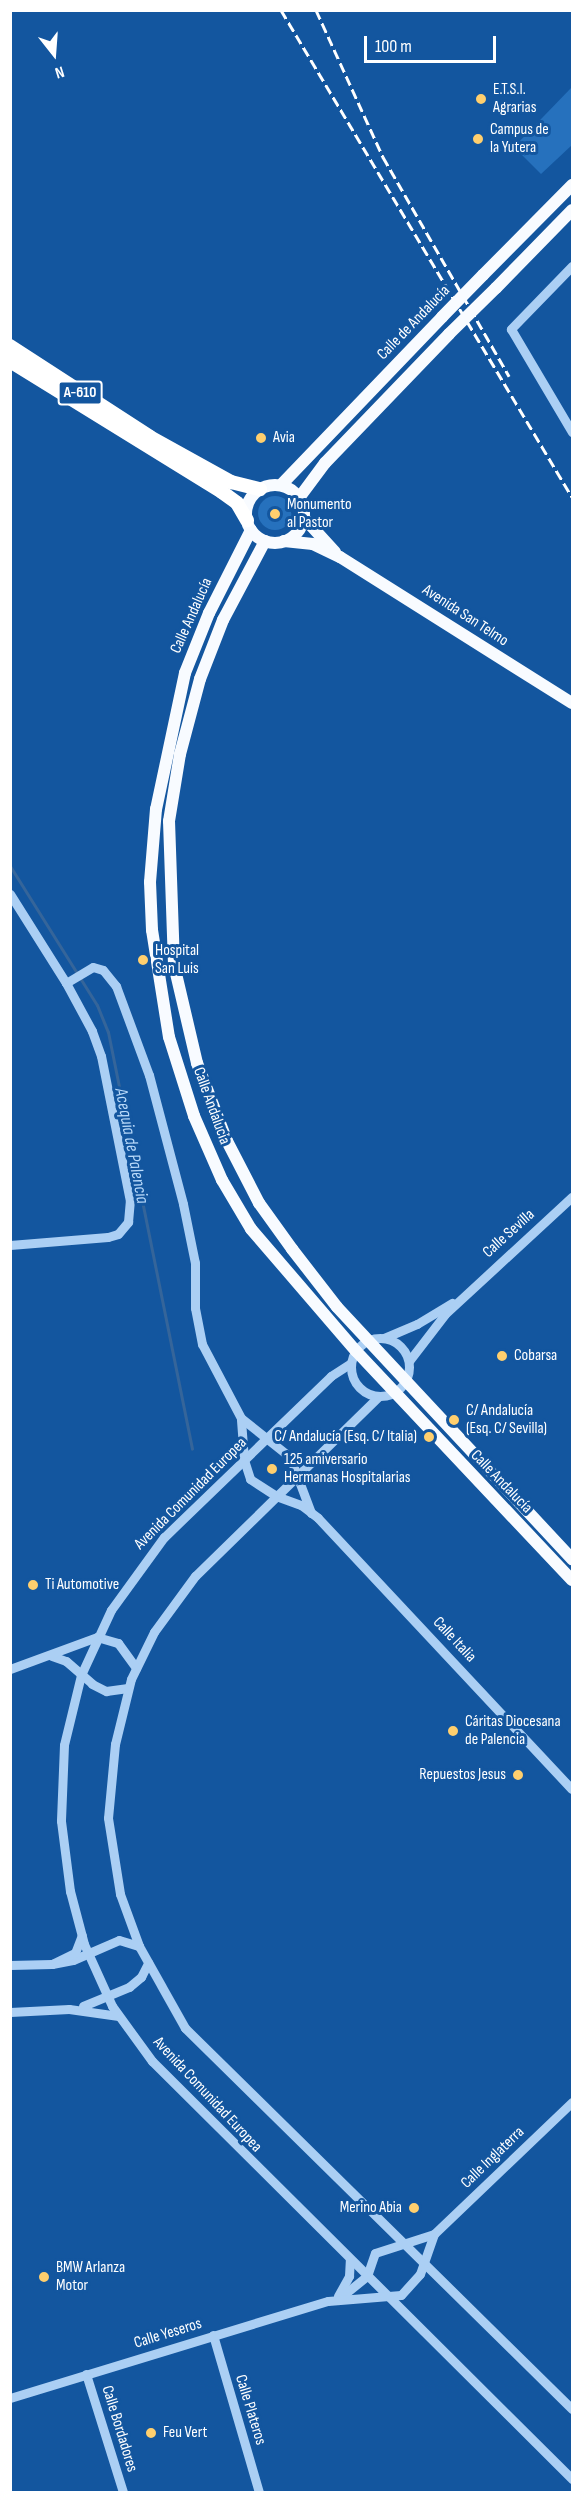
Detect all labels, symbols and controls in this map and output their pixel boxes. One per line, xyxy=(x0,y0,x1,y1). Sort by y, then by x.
north arrow xyxy=(24,24,84,84)
scale bar xyxy=(367,24,499,62)
text: 100 m xyxy=(375,36,412,57)
text: N xyxy=(53,61,66,82)
place label: E.T.S.I. Agrarias xyxy=(493,80,536,118)
marker: E.T.S.I. Agrarias xyxy=(474,92,488,106)
place label: Campus de la Yutera xyxy=(490,120,549,158)
marker: Campus de la Yutera xyxy=(471,132,485,146)
street label: Calle de Andalucía xyxy=(374,282,454,364)
road number: A-610 xyxy=(58,381,103,405)
place label: Avia xyxy=(273,428,295,448)
marker: Avia xyxy=(254,431,268,445)
place label: Monumento al Pastor xyxy=(287,495,352,533)
marker: Monumento al Pastor xyxy=(268,507,282,521)
street label: Calle Andalucía xyxy=(167,575,217,657)
street label: Avenida San Telmo xyxy=(418,581,512,651)
place label: Hospital San Luis xyxy=(155,941,199,979)
marker: Hospital San Luis xyxy=(136,953,150,967)
street label: Calle Andalucía xyxy=(188,1065,234,1147)
water label: Acequia de Palencia xyxy=(109,1086,153,1206)
street label: Calle Sevilla xyxy=(479,1206,539,1262)
place label: Cobarsa xyxy=(514,1346,557,1366)
marker: Cobarsa xyxy=(495,1349,509,1363)
place label: C/ Andalucía (Esq. C/ Sevilla) xyxy=(466,1401,547,1439)
marker: C/ Andalucía (Esq. C/ Sevilla) xyxy=(447,1413,461,1427)
place label: C/ Andalucía (Esq. C/ Italia) xyxy=(274,1427,417,1447)
marker: C/ Andalucía (Esq. C/ Italia) xyxy=(422,1430,436,1444)
street label: Avenida Comunidad Europea xyxy=(131,1434,251,1554)
street label: Calle Andalucía xyxy=(466,1446,536,1518)
place label: 125 amiversario Hermanas Hospitalarias xyxy=(284,1450,411,1488)
marker: 125 amiversario Hermanas Hospitalarias xyxy=(265,1462,279,1476)
place label: Ti Automotive xyxy=(45,1575,119,1595)
marker: Ti Automotive xyxy=(26,1578,40,1592)
street label: Calle Italia xyxy=(428,1613,480,1667)
place label: Cáritas Diocesana de Palencia xyxy=(465,1712,561,1750)
marker: Cáritas Diocesana de Palencia xyxy=(446,1724,460,1738)
place label: Repuestos Jesus xyxy=(419,1765,506,1785)
marker: Repuestos Jesus xyxy=(511,1768,525,1782)
street label: Avenida Comunidad Europea xyxy=(149,2033,265,2157)
street label: Calle Inglaterra xyxy=(457,2123,529,2193)
place label: Merino Abia xyxy=(340,2198,402,2218)
marker: Merino Abia xyxy=(407,2201,421,2215)
place label: BMW Arlanza Motor xyxy=(56,2258,125,2296)
marker: BMW Arlanza Motor xyxy=(37,2270,51,2284)
street label: Calle Yeseros xyxy=(132,2315,204,2353)
street label: Calle Plateros xyxy=(230,2373,270,2447)
street label: Calle Bordadores xyxy=(97,2383,141,2475)
place label: Feu Vert xyxy=(163,2423,207,2443)
marker: Feu Vert xyxy=(144,2426,158,2440)

